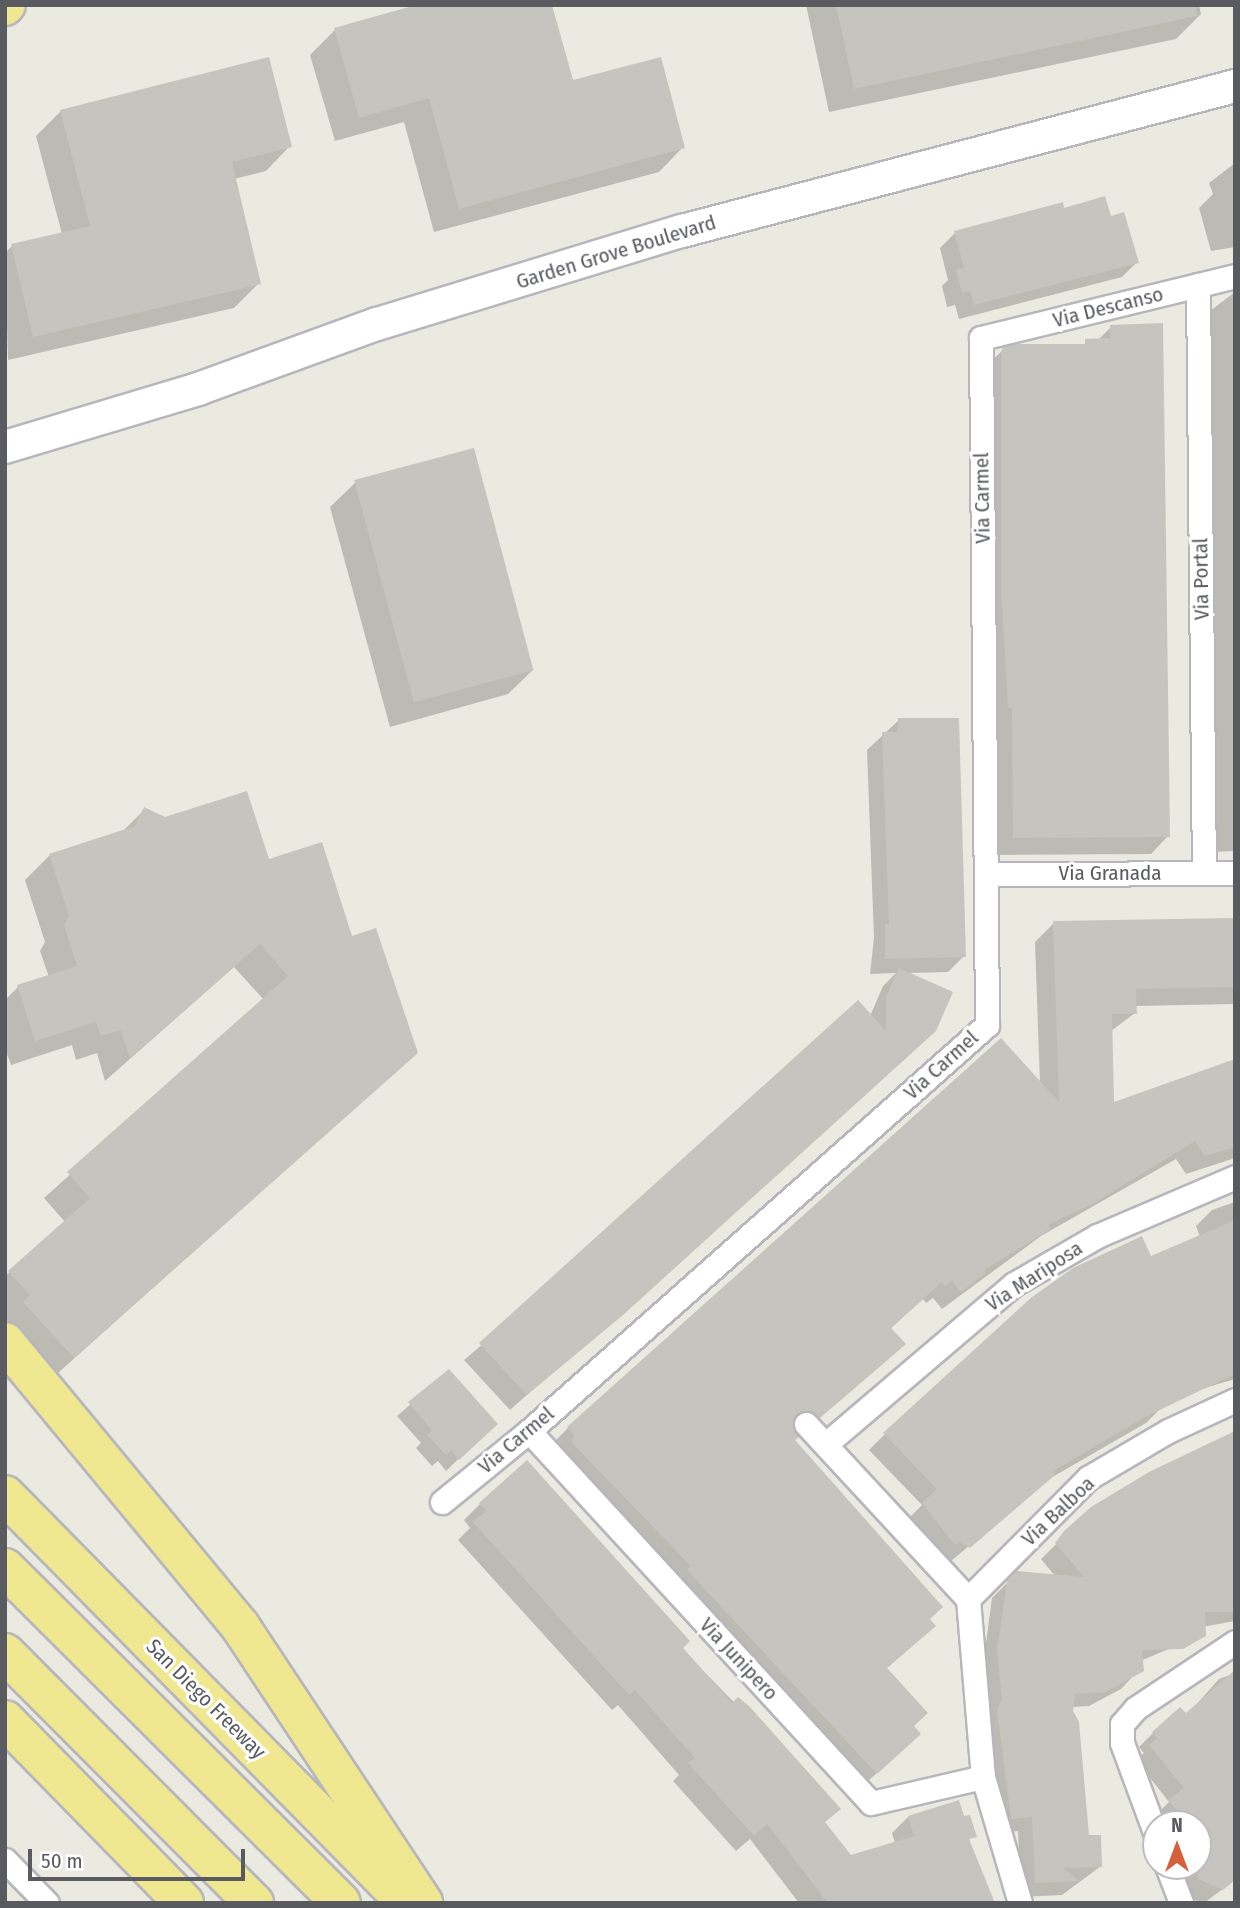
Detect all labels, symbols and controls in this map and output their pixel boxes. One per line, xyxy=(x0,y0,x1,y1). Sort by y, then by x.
street label: Garden Grove Boulevard xyxy=(513,210,719,294)
street label: Via Descanso xyxy=(1050,281,1166,333)
street label: Via Carmel xyxy=(969,452,995,544)
street label: Via Portal xyxy=(1188,538,1214,620)
street label: Via Granada xyxy=(1058,860,1162,886)
street label: Via Carmel xyxy=(899,1025,983,1105)
street label: Via Mariposa xyxy=(981,1235,1087,1317)
street label: Via Carmel xyxy=(473,1401,559,1479)
street label: Via Balboa xyxy=(1016,1471,1100,1551)
street label: Via Junipero xyxy=(694,1613,784,1705)
street label: San Diego Freeway xyxy=(141,1634,271,1764)
north arrow xyxy=(1142,1810,1212,1880)
text: N xyxy=(1171,1814,1183,1837)
scale bar xyxy=(32,1834,248,1878)
text: 50 m xyxy=(41,1848,83,1874)

